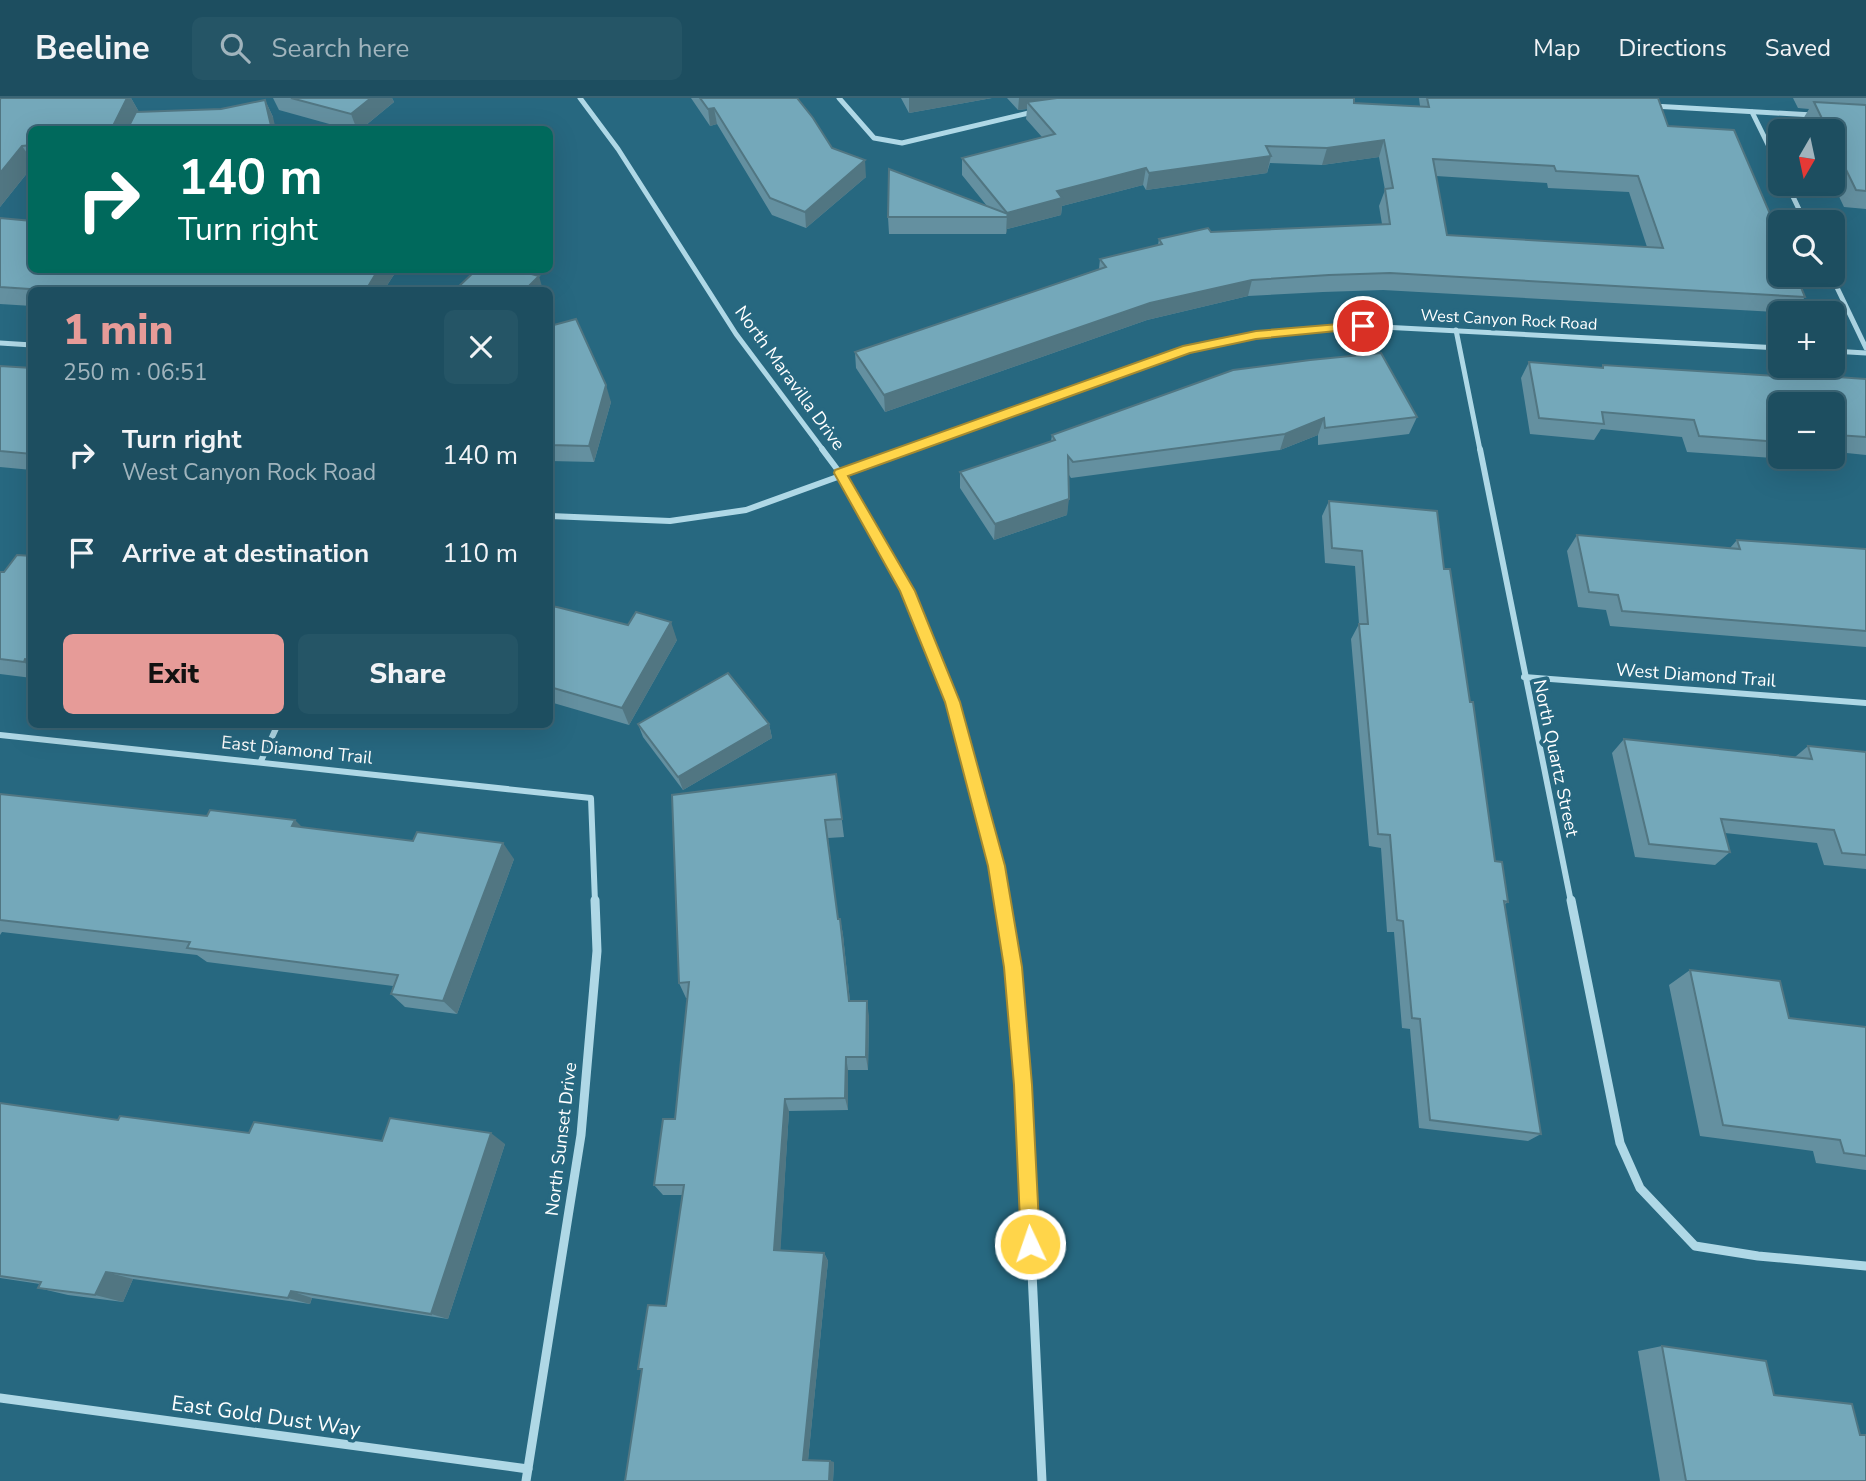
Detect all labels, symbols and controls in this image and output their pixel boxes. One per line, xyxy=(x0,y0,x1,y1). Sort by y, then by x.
search box xyxy=(192,17,682,80)
text: Beeline xyxy=(35,26,150,71)
icon: search xyxy=(216,29,254,67)
text: Search here xyxy=(272,31,409,66)
text: Map xyxy=(1533,32,1580,64)
text: Directions xyxy=(1618,32,1727,64)
text: Saved xyxy=(1765,32,1831,64)
north arrow xyxy=(1768,119,1844,196)
map controls xyxy=(1768,119,1845,469)
text: 140 m xyxy=(178,144,322,211)
icon: right xyxy=(63,154,154,245)
text: Turn right xyxy=(178,208,318,251)
button: search xyxy=(1768,210,1845,287)
pin xyxy=(1333,296,1393,356)
street label: North Maravilla Drive xyxy=(729,301,851,455)
button: + xyxy=(1768,301,1845,378)
text: 1 min xyxy=(63,302,173,359)
street label: West Canyon Rock Road xyxy=(1420,304,1598,336)
icon: arrive xyxy=(1344,307,1382,345)
button: close xyxy=(444,310,518,384)
text: 250 m · 06:51 xyxy=(63,357,208,388)
button: − xyxy=(1768,392,1845,469)
text: Turn right xyxy=(122,422,241,457)
icon: right xyxy=(63,436,101,474)
text: 140 m xyxy=(442,438,518,473)
text: West Canyon Rock Road xyxy=(122,457,376,488)
icon: arrive xyxy=(63,534,101,572)
text: Arrive at destination xyxy=(122,536,369,571)
text: 110 m xyxy=(442,536,518,571)
button: Exit xyxy=(63,634,284,714)
button: Share xyxy=(298,634,518,714)
street label: West Diamond Trail xyxy=(1615,657,1778,693)
street label: North Quartz Street xyxy=(1528,677,1585,839)
street label: East Diamond Trail xyxy=(220,730,375,770)
street label: North Sunset Drive xyxy=(540,1061,582,1217)
position arrow xyxy=(993,1207,1067,1281)
street label: East Gold Dust Way xyxy=(170,1389,362,1443)

